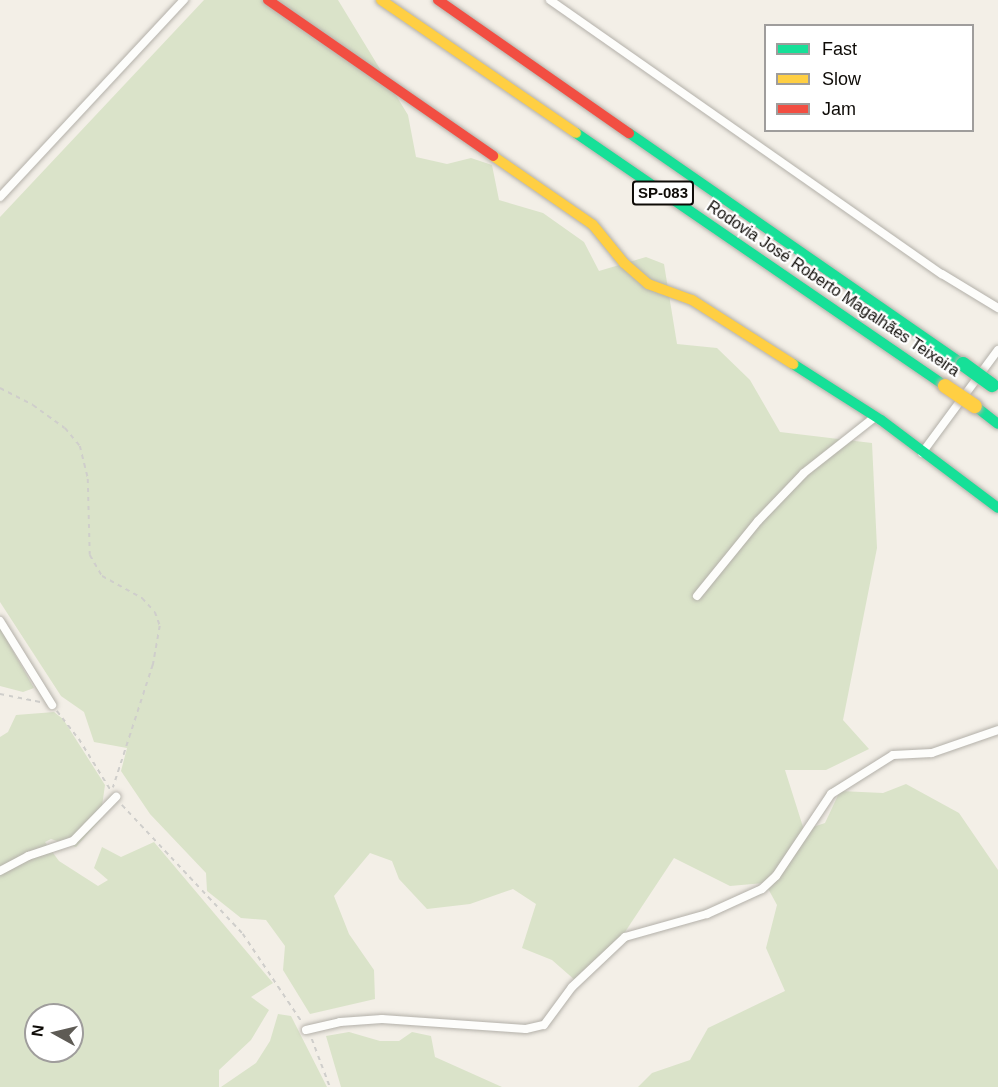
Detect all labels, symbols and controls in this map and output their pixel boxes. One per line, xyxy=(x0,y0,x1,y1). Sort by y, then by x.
legend xyxy=(764,24,974,132)
text: Fast xyxy=(822,39,857,59)
text: Slow xyxy=(822,69,861,89)
text: Jam xyxy=(822,99,856,119)
road number: SP-083 xyxy=(632,181,694,205)
street label: Rodovia José Roberto Magalhães Teixeira xyxy=(703,197,963,381)
north arrow xyxy=(24,1003,84,1063)
text: N xyxy=(28,1024,47,1038)

